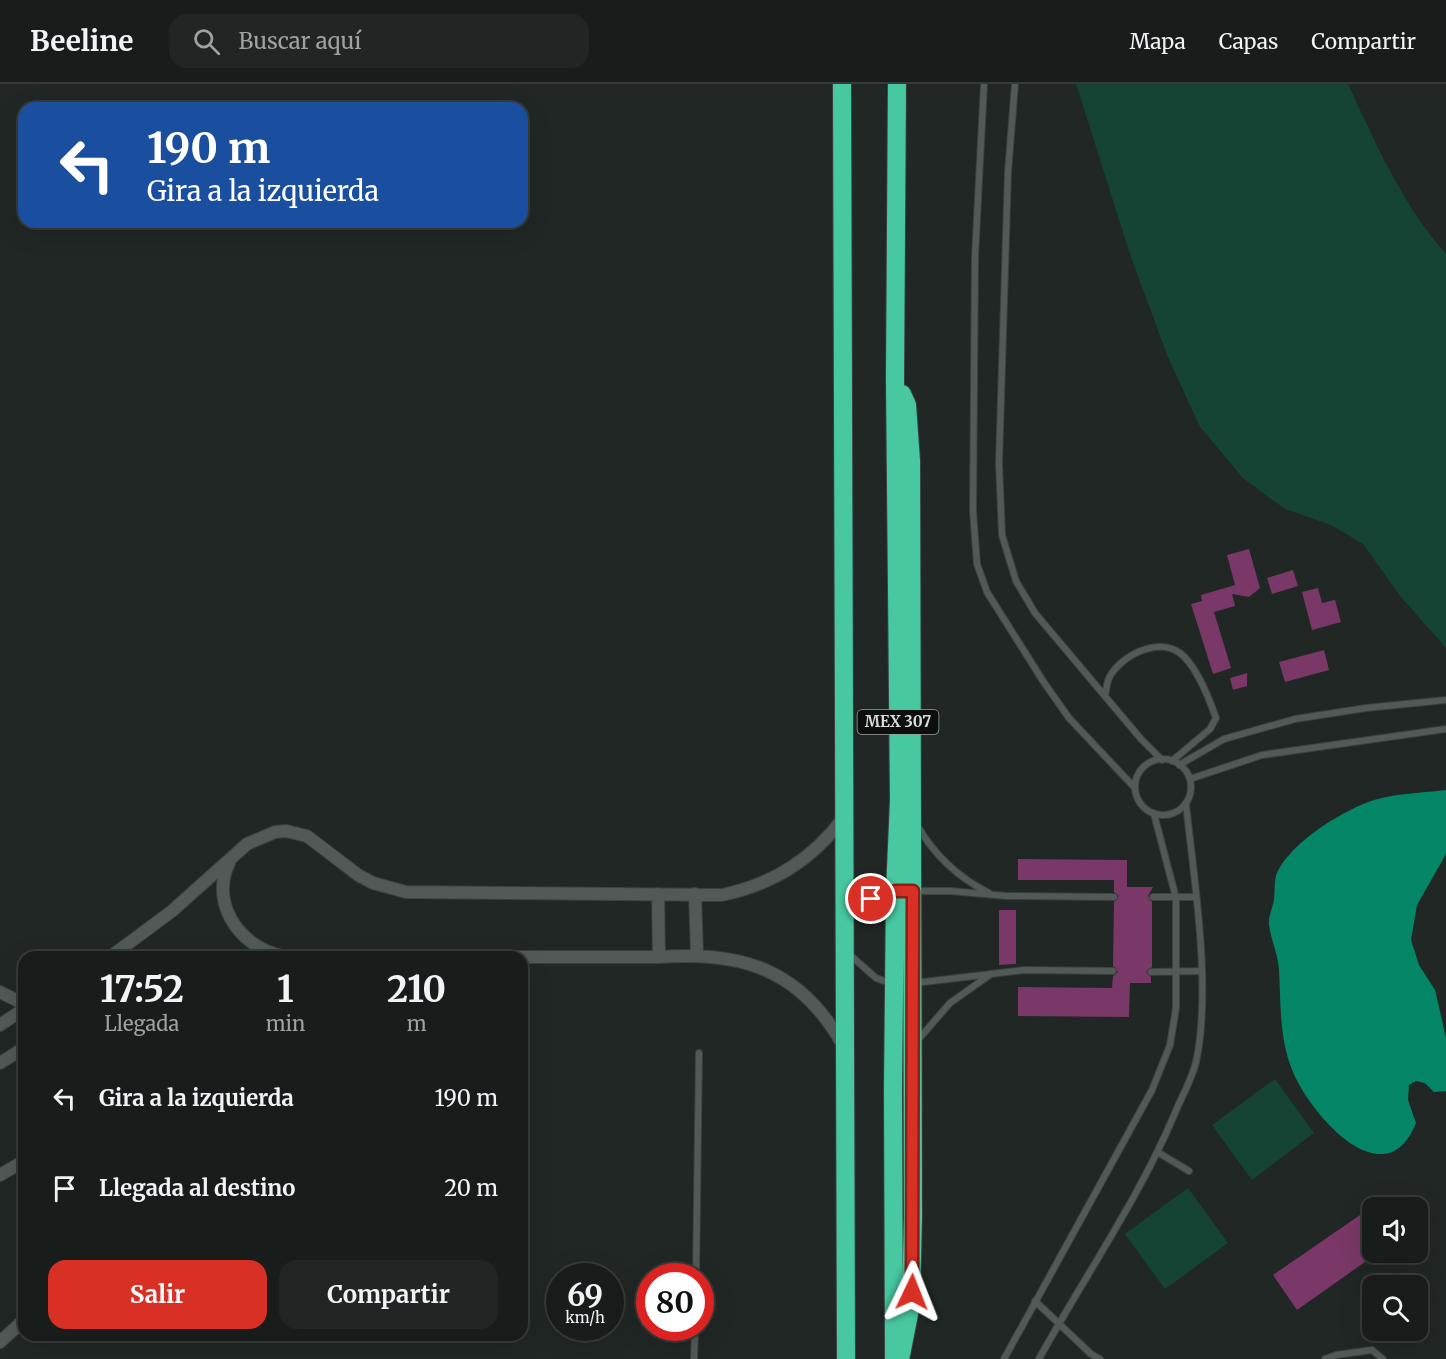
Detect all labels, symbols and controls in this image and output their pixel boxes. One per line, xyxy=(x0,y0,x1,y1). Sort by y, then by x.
search box xyxy=(169,14,589,68)
text: Beeline xyxy=(30,23,133,59)
icon: search xyxy=(190,25,223,58)
text: Buscar aquí xyxy=(238,27,361,55)
text: Mapa xyxy=(1129,28,1186,55)
text: Capas xyxy=(1219,28,1278,55)
text: Compartir xyxy=(1311,28,1416,55)
text: 190 m xyxy=(147,122,270,174)
icon: left xyxy=(48,126,126,204)
text: Gira a la izquierda xyxy=(147,174,379,208)
road number: MEX 307 xyxy=(858,710,938,734)
pin xyxy=(845,873,896,924)
icon: arrive xyxy=(854,882,887,915)
text: 17:52 xyxy=(100,967,184,1012)
text: 1 xyxy=(277,967,294,1012)
text: 210 xyxy=(387,967,446,1012)
text: Llegada xyxy=(104,1011,179,1036)
text: min xyxy=(266,1011,305,1036)
text: m xyxy=(407,1011,427,1036)
icon: left xyxy=(48,1082,81,1115)
text: Gira a la izquierda xyxy=(99,1084,294,1112)
text: 190 m xyxy=(435,1084,498,1112)
icon: arrive xyxy=(48,1172,81,1205)
text: Llegada al destino xyxy=(99,1174,295,1202)
text: 20 m xyxy=(444,1174,498,1202)
map controls xyxy=(1362,1197,1428,1341)
button: sound xyxy=(1362,1197,1428,1263)
button: Salir xyxy=(48,1260,267,1329)
button: Compartir xyxy=(279,1260,498,1329)
position arrow xyxy=(880,1260,944,1324)
speed limit sign: 80 xyxy=(636,1263,714,1341)
button: search xyxy=(1362,1275,1428,1341)
text: 69 xyxy=(567,1276,603,1314)
text: km/h xyxy=(565,1308,605,1327)

